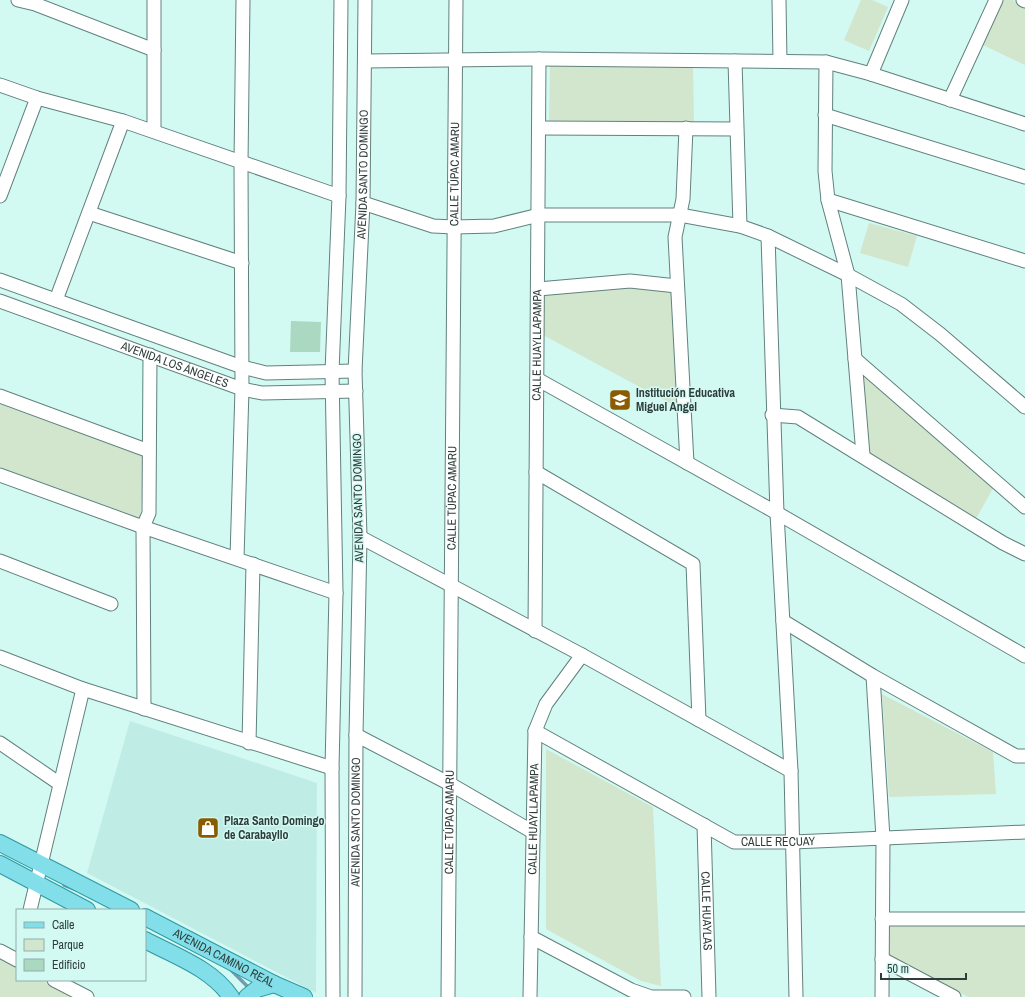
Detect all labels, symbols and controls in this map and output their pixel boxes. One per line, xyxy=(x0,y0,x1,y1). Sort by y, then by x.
street label: AVENIDA SANTO DOMINGO xyxy=(353,109,372,240)
street label: CALLE TÚPAC AMARU xyxy=(446,122,463,226)
street label: CALLE HUAYLLAPAMPA xyxy=(529,289,545,401)
street label: AVENIDA LOS ÁNGELES xyxy=(118,337,231,392)
place label: Institución Educativa Miguel Angel xyxy=(636,385,736,415)
school or university icon: Institución Educativa Miguel Angel xyxy=(607,387,633,413)
street label: AVENIDA SANTO DOMINGO xyxy=(349,433,367,564)
street label: CALLE TÚPAC AMARU xyxy=(444,446,460,550)
street label: AVENIDA SANTO DOMINGO xyxy=(347,757,364,888)
street label: CALLE HUAYLLAPAMPA xyxy=(524,763,542,875)
street label: CALLE TÚPAC AMARU xyxy=(441,770,458,874)
place label: Plaza Santo Domingo de Carabayllo xyxy=(224,813,325,843)
shop icon: Plaza Santo Domingo de Carabayllo xyxy=(195,815,221,841)
street label: CALLE RECUAY xyxy=(741,833,816,850)
street label: CALLE HUAYLAS xyxy=(697,871,716,951)
legend xyxy=(16,909,146,981)
text: Calle xyxy=(52,917,74,933)
street label: AVENIDA CAMINO REAL xyxy=(169,924,278,991)
text: Parque xyxy=(52,937,84,953)
scale bar xyxy=(881,955,966,981)
text: Edificio xyxy=(52,957,85,973)
text: 50 m xyxy=(887,961,909,977)

